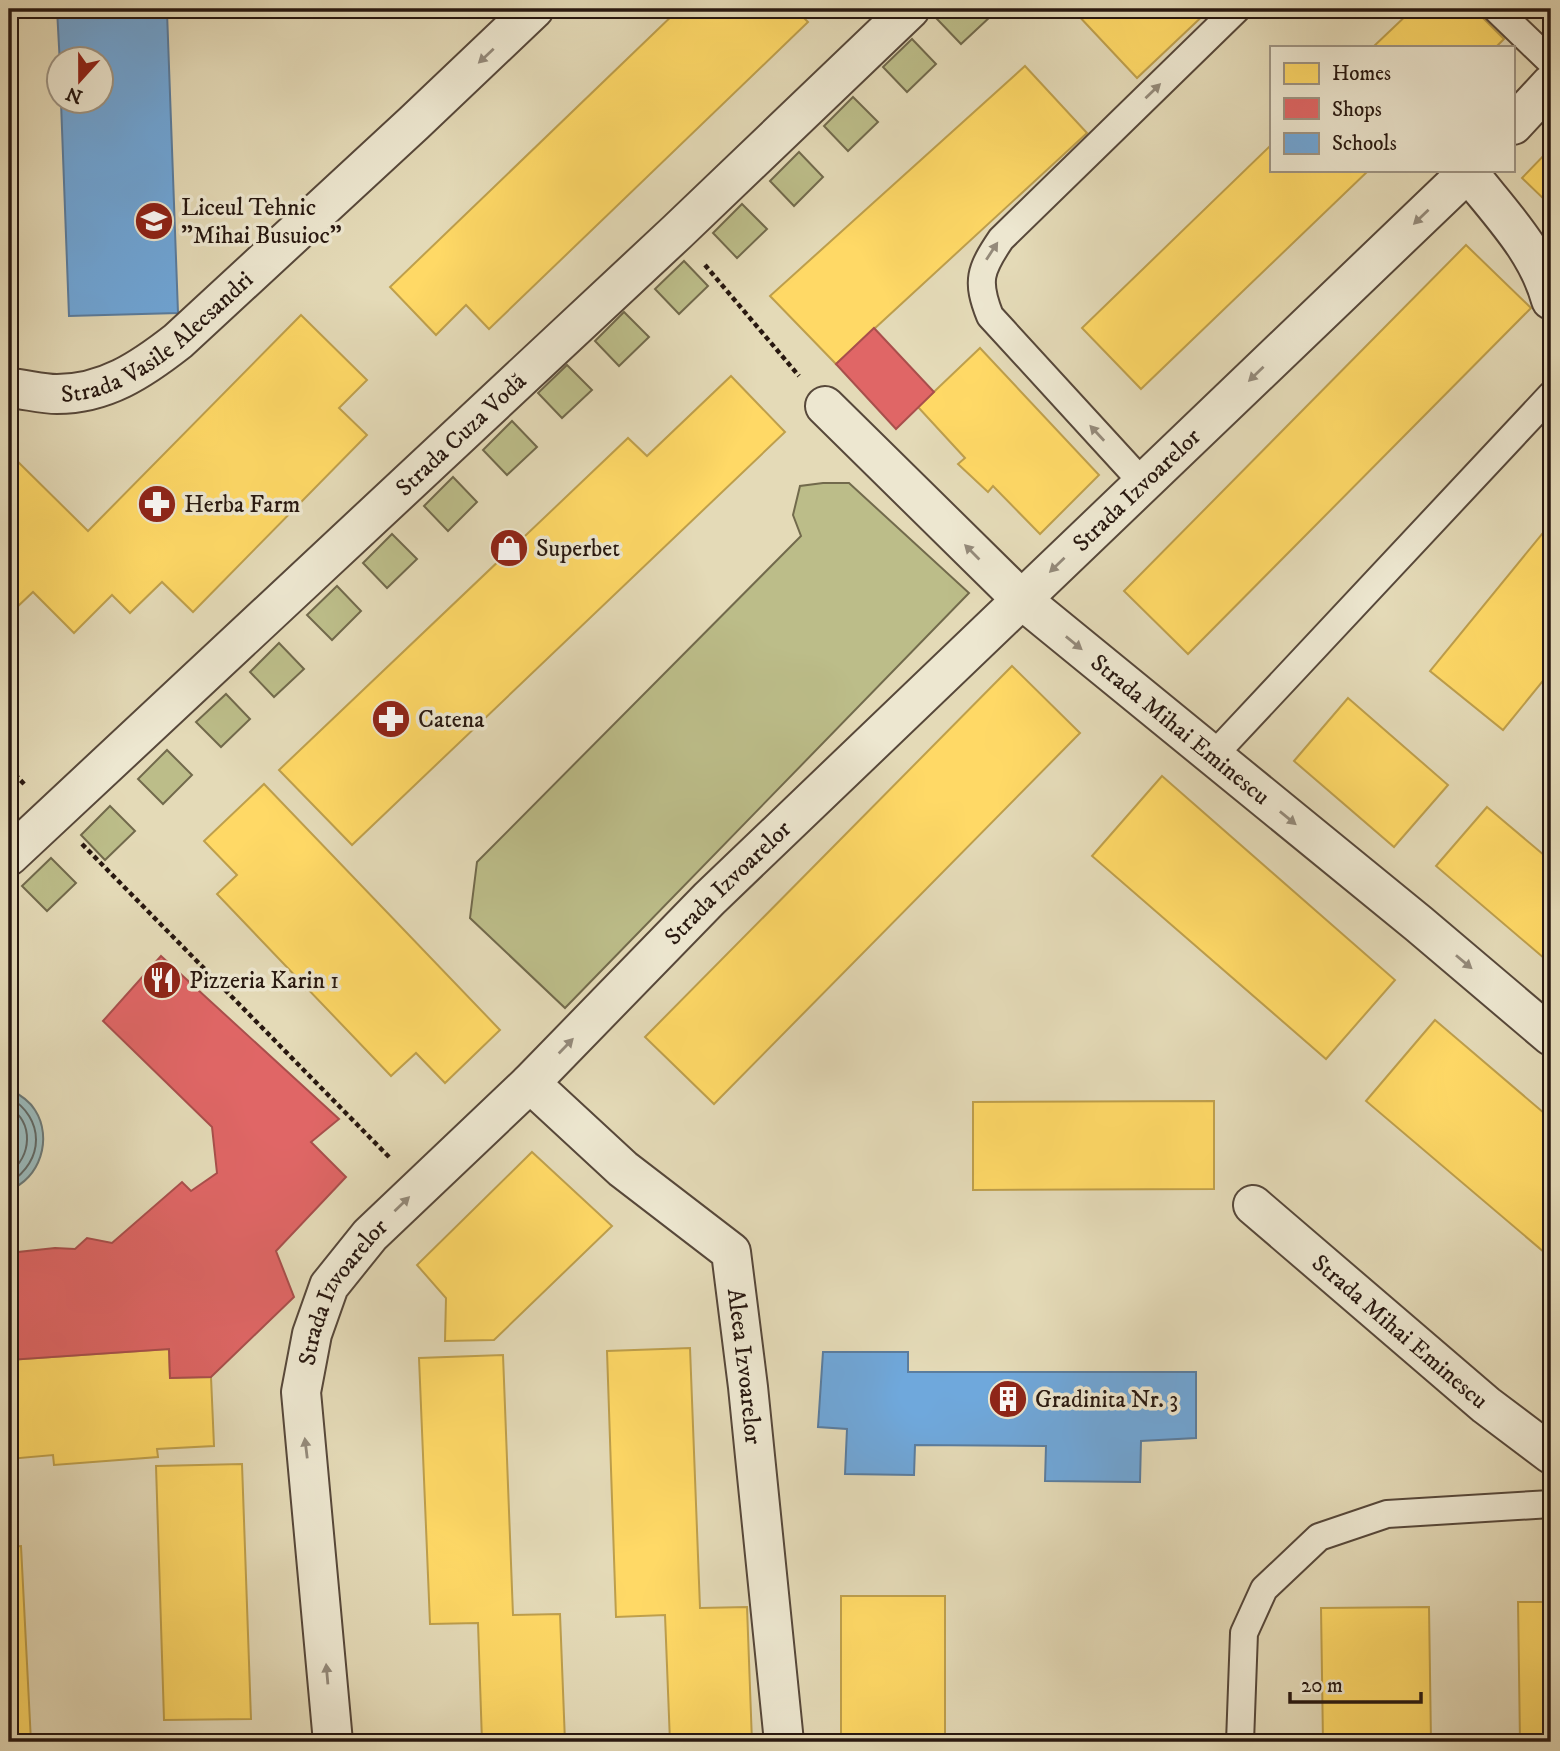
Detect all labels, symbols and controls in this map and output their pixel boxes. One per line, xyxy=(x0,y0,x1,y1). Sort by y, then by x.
north arrow xyxy=(46,46,116,116)
legend xyxy=(1270,46,1514,172)
one-way arrow xyxy=(478,48,495,64)
text: Homes xyxy=(1332,61,1391,87)
text: N xyxy=(63,81,86,108)
one-way arrow xyxy=(1144,82,1161,99)
text: Shops xyxy=(1332,97,1382,123)
text: Schools xyxy=(1332,131,1397,157)
place label: Liceul Tehnic "Mihai Busuioc" xyxy=(181,193,342,251)
school or university icon: Liceul Tehnic "Mihai Busuioc" xyxy=(133,200,175,242)
one-way arrow xyxy=(1412,209,1430,225)
one-way arrow xyxy=(985,242,998,261)
street label: Strada Vasile Alecsandri xyxy=(60,265,260,410)
street label: Strada Cuza Vodă xyxy=(390,366,533,503)
one-way arrow xyxy=(1248,366,1265,383)
street label: Strada Izvoarelor xyxy=(1067,422,1207,559)
one-way arrow xyxy=(1089,424,1105,442)
pharmacy icon: Herba Farm xyxy=(136,483,178,525)
place label: Herba Farm xyxy=(184,490,300,520)
shop icon: Superbet xyxy=(488,527,530,569)
place label: Superbet xyxy=(536,534,620,564)
one-way arrow xyxy=(964,543,981,560)
one-way arrow xyxy=(1049,557,1066,573)
one-way arrow xyxy=(1064,635,1082,650)
street label: Strada Mihai Eminescu xyxy=(1084,648,1276,812)
pharmacy icon: Catena xyxy=(370,698,412,740)
place label: Catena xyxy=(418,705,485,735)
one-way arrow xyxy=(1278,810,1296,825)
street label: Strada Izvoarelor xyxy=(658,814,798,952)
one-way arrow xyxy=(1455,954,1472,969)
restaurant icon: Pizzeria Karin 1 xyxy=(141,959,183,1001)
place label: Pizzeria Karin 1 xyxy=(189,966,339,996)
one-way arrow xyxy=(558,1038,574,1055)
one-way arrow xyxy=(394,1195,411,1212)
street label: Strada Izvoarelor xyxy=(292,1212,394,1368)
street label: Strada Mihai Eminescu xyxy=(1305,1248,1494,1416)
street label: Aleea Izvoarelor xyxy=(720,1287,768,1446)
building icon: Gradinita Nr. 3 xyxy=(987,1378,1029,1420)
place label: Gradinita Nr. 3 xyxy=(1035,1385,1178,1415)
one-way arrow xyxy=(300,1437,311,1459)
scale bar xyxy=(1290,1660,1422,1704)
one-way arrow xyxy=(321,1663,332,1685)
text: 20 m xyxy=(1301,1673,1343,1699)

